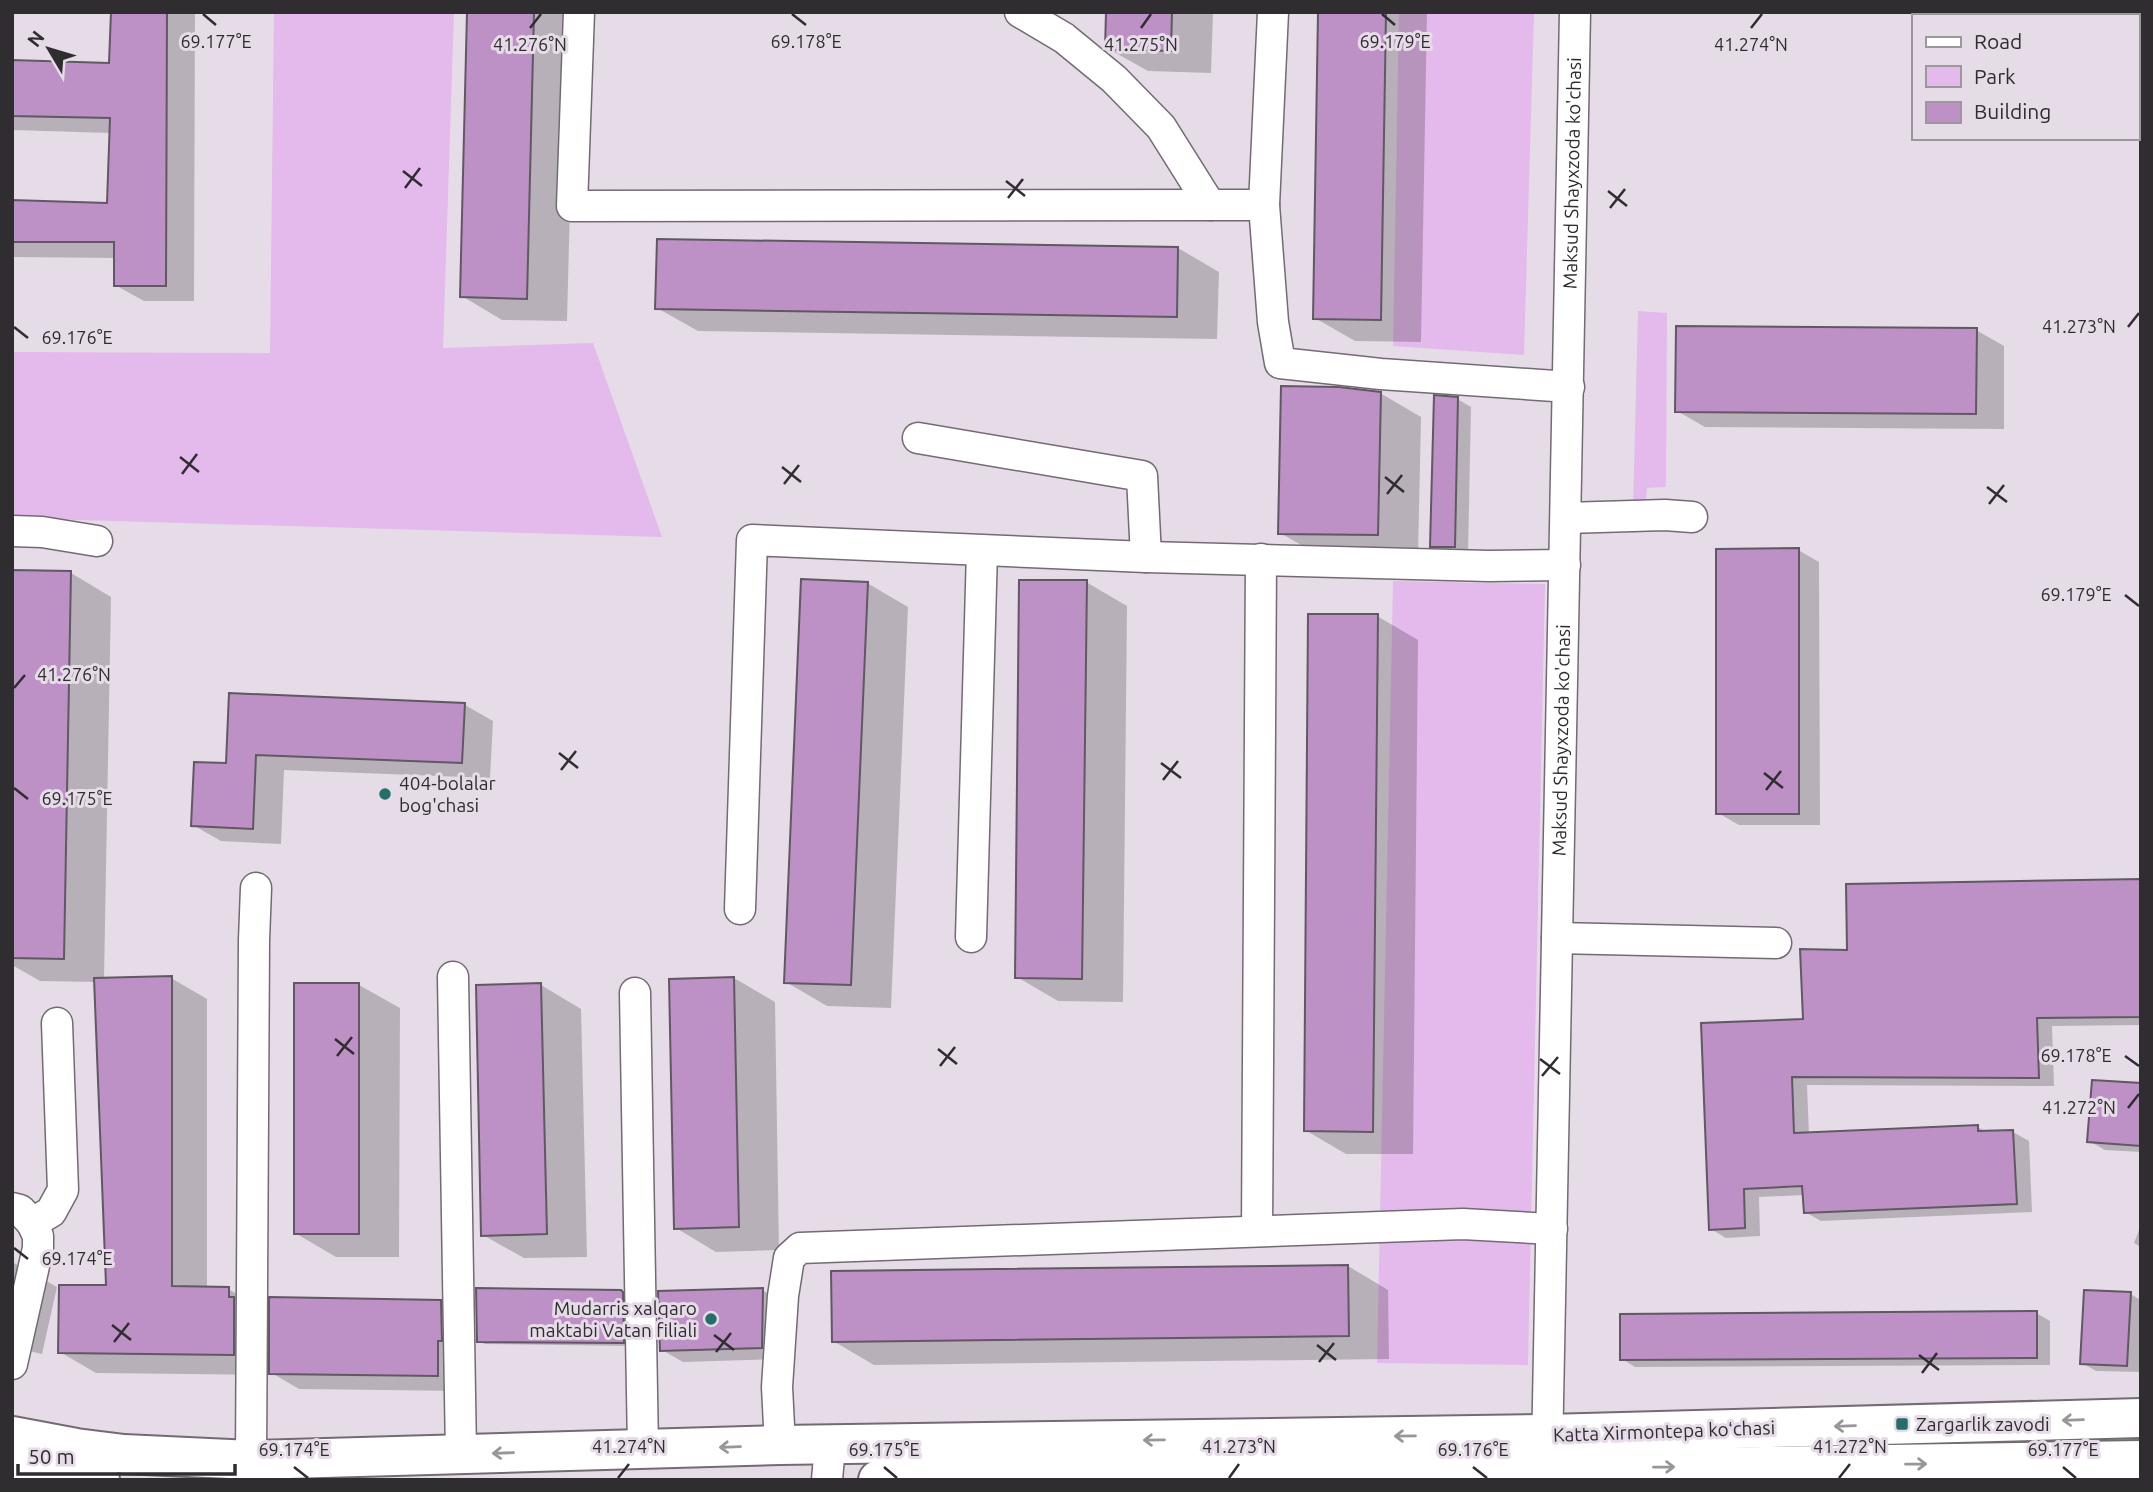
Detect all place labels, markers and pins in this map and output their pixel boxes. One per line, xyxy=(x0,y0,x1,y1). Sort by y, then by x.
place label: 404-bolalar bog'chasi xyxy=(399,772,496,816)
marker: 404-bolalar bog'chasi xyxy=(377,786,393,802)
place label: Mudarris xalqaro maktabi Vatan filiali xyxy=(529,1297,697,1341)
marker: Mudarris xalqaro maktabi Vatan filiali xyxy=(703,1311,719,1327)
place label: Zargarlik zavodi xyxy=(1916,1413,2050,1435)
marker: Zargarlik zavodi xyxy=(1894,1416,1910,1432)

